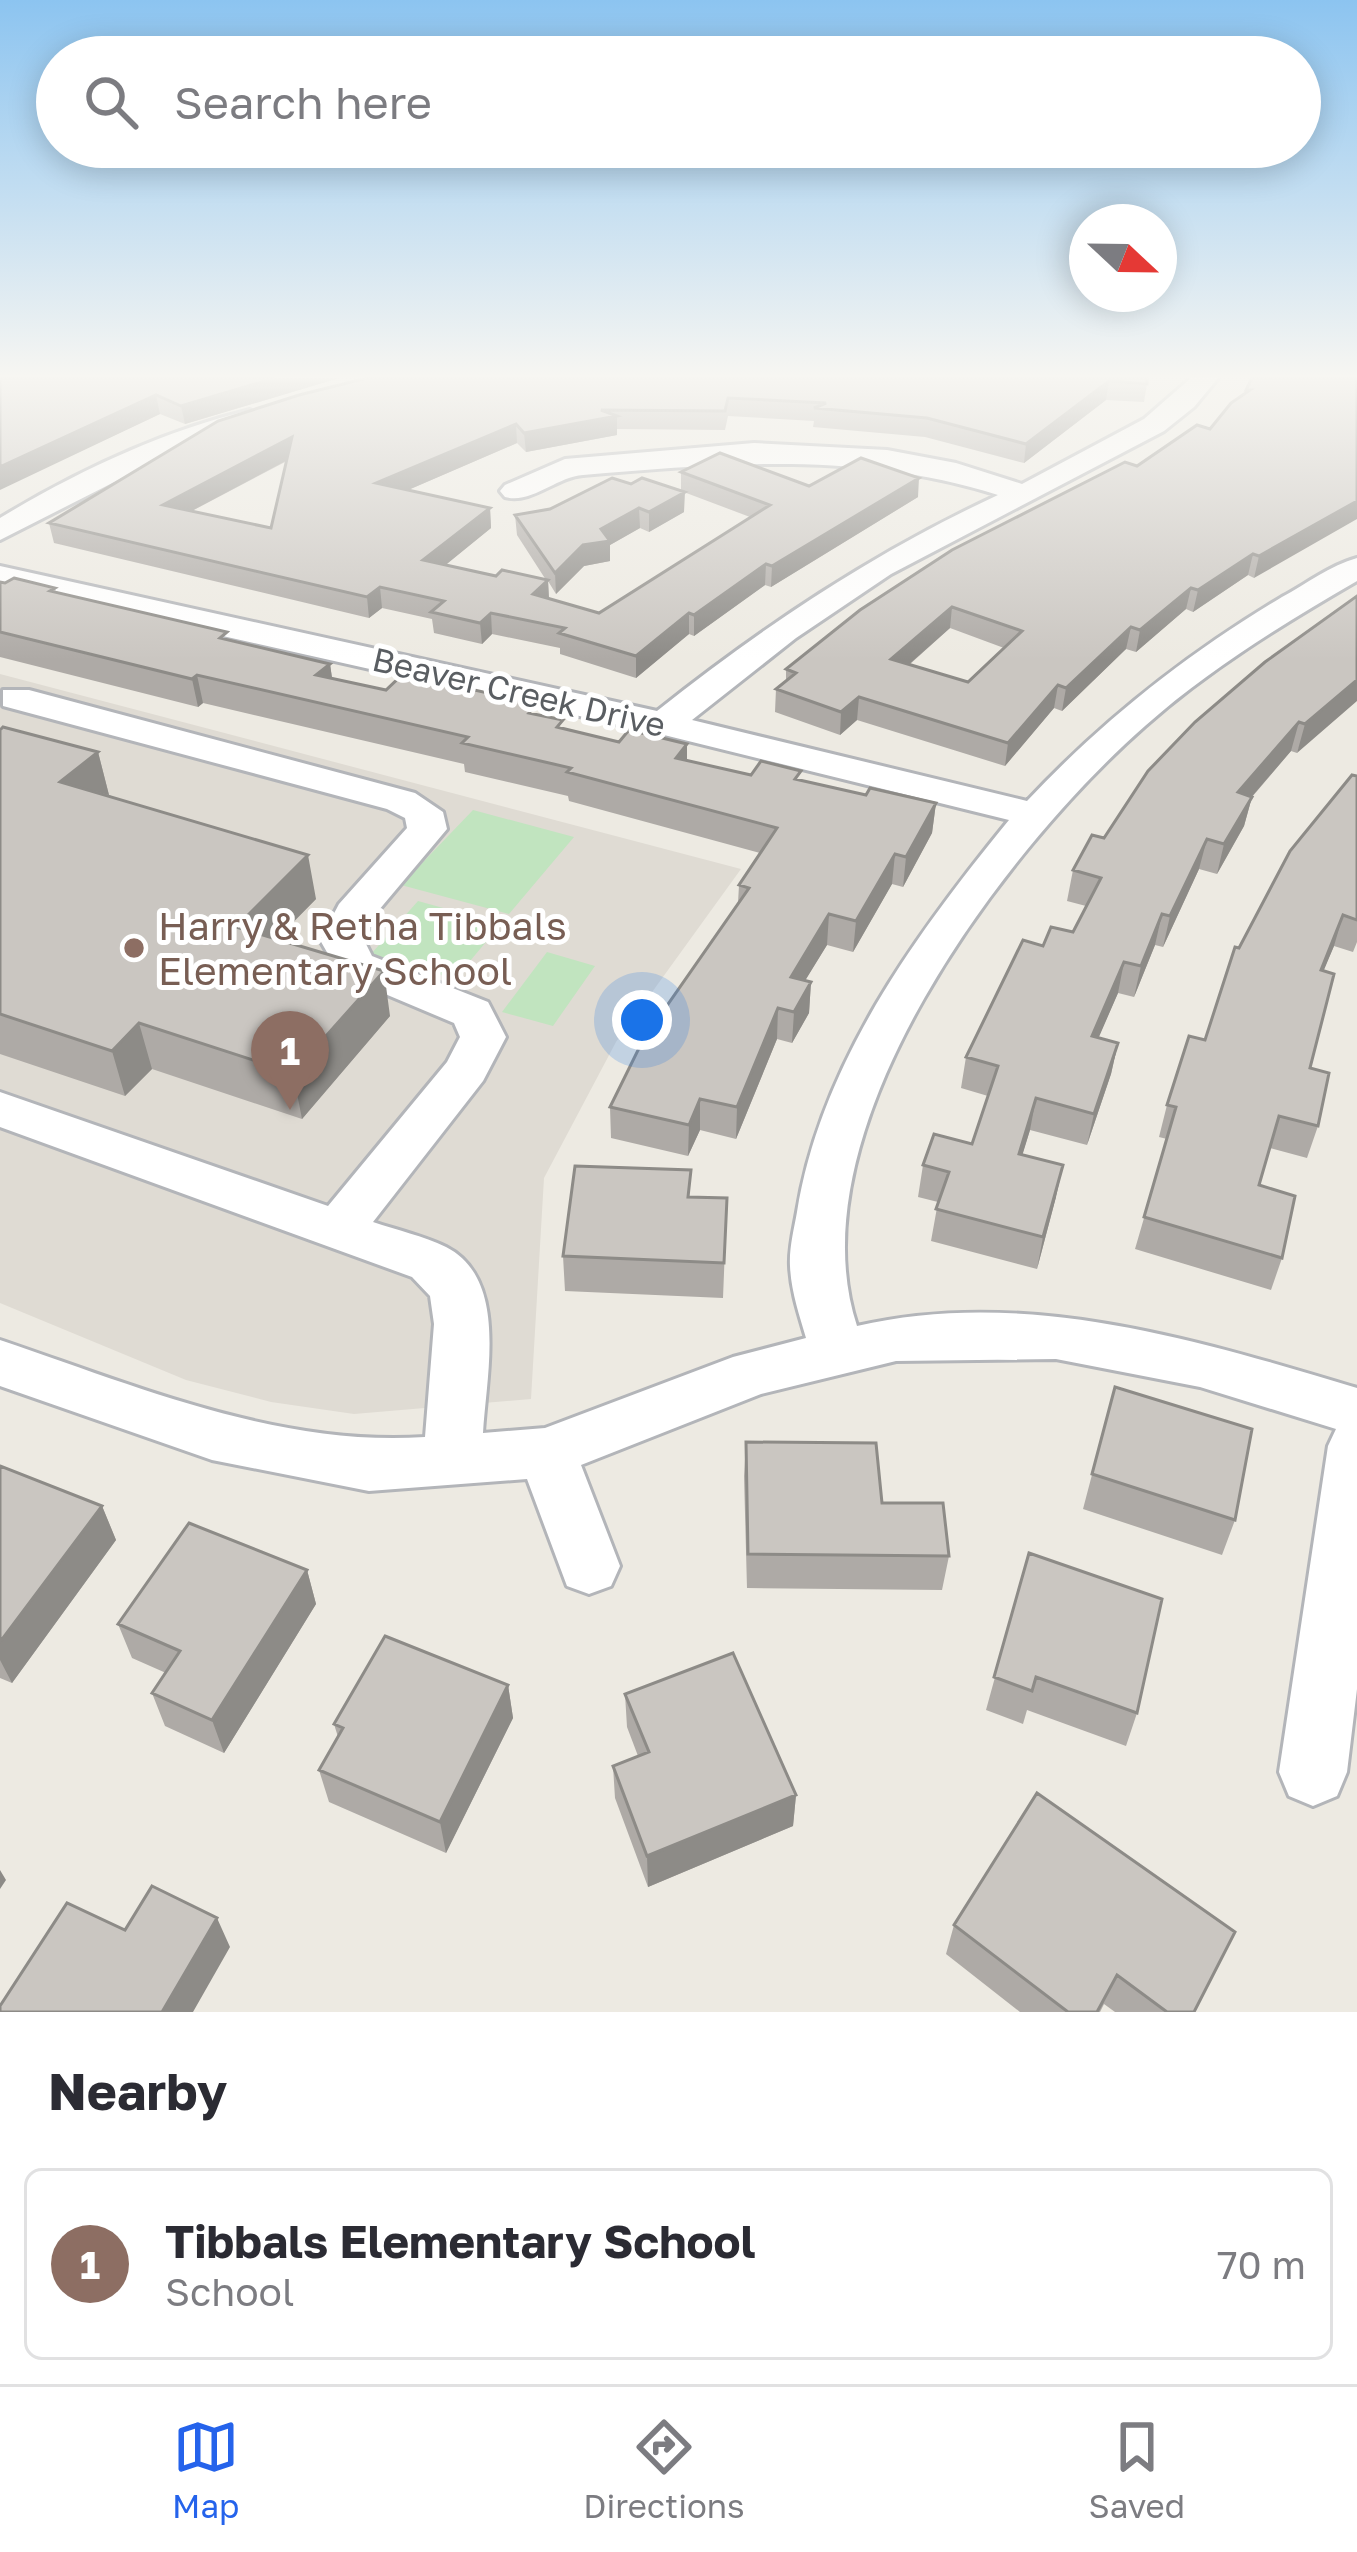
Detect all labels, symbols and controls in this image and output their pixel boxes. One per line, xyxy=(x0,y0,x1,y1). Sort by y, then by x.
search box xyxy=(36,36,1321,168)
icon: search xyxy=(78,69,144,135)
text: Search here xyxy=(174,75,432,129)
north arrow xyxy=(1069,204,1177,312)
street label: Beaver Creek Drive xyxy=(369,639,669,744)
place label: Harry & Retha Tibbals Elementary School xyxy=(158,902,567,994)
marker: Harry & Retha Tibbals Elementary School xyxy=(121,935,147,961)
your location xyxy=(612,990,672,1050)
pin: 1 xyxy=(251,1011,329,1110)
text: Nearby xyxy=(48,2060,227,2121)
text: Tibbals Elementary School xyxy=(165,2214,756,2268)
text: 1 xyxy=(80,2241,100,2288)
text: 70 m xyxy=(1217,2241,1306,2288)
text: School xyxy=(165,2268,294,2315)
tab: Map xyxy=(172,2414,239,2525)
tab: Directions xyxy=(583,2414,745,2525)
tab: Saved xyxy=(1089,2414,1185,2525)

